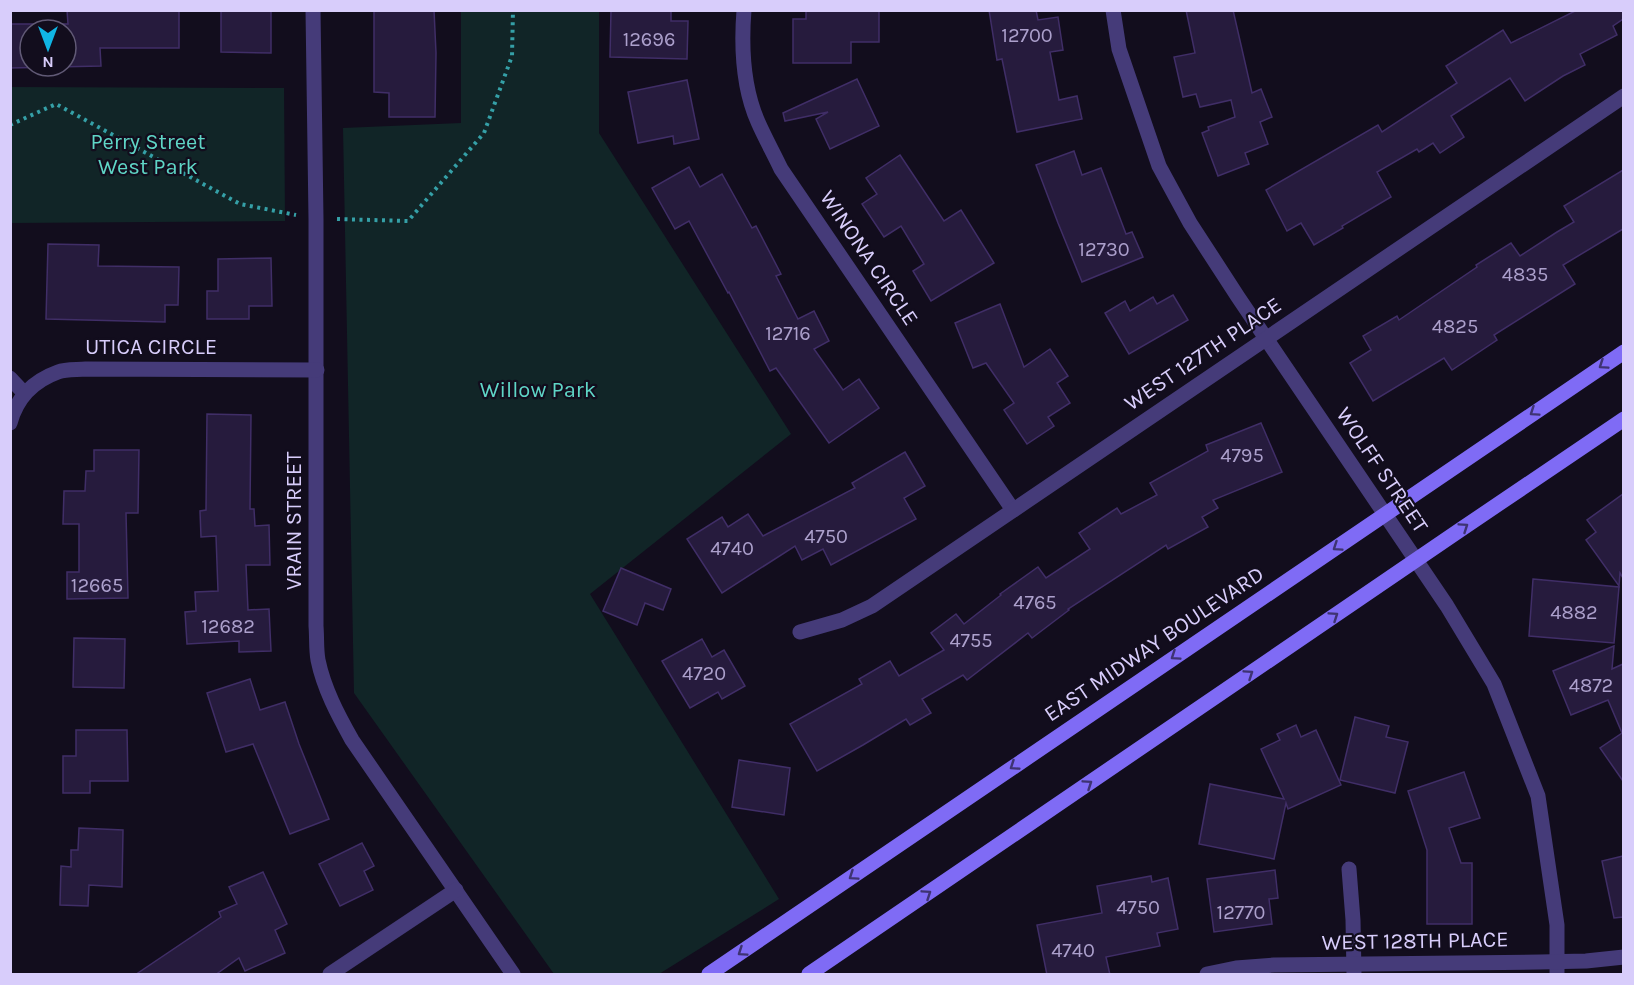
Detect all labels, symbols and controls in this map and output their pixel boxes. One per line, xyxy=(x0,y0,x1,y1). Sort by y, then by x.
north arrow xyxy=(18,18,78,78)
house number: 12700 xyxy=(1001,24,1053,47)
house number: 12696 xyxy=(623,28,675,51)
text: N xyxy=(42,53,54,72)
park label: Perry Street West Park xyxy=(90,129,206,180)
street label: WINONA CIRCLE xyxy=(814,186,924,330)
house number: 12730 xyxy=(1078,238,1130,261)
house number: 4835 xyxy=(1502,263,1548,286)
street label: WEST 127TH PLACE xyxy=(1120,292,1286,416)
house number: 4825 xyxy=(1432,315,1478,338)
house number: 12716 xyxy=(765,322,811,345)
street label: UTICA CIRCLE xyxy=(85,334,217,360)
one-way arrow xyxy=(1599,358,1610,369)
park label: Willow Park xyxy=(480,377,596,403)
street label: WOLFF STREET xyxy=(1330,402,1434,538)
one-way arrow xyxy=(1530,405,1541,416)
house number: 4795 xyxy=(1220,444,1264,467)
street label: VRAIN STREET xyxy=(281,452,307,590)
one-way arrow xyxy=(1457,523,1468,534)
house number: 4750 xyxy=(804,525,848,548)
house number: 4740 xyxy=(710,537,754,560)
one-way arrow xyxy=(1332,540,1343,551)
street label: EAST MIDWAY BOULEVARD xyxy=(1039,561,1269,727)
house number: 12665 xyxy=(71,574,123,597)
house number: 4765 xyxy=(1013,591,1057,614)
house number: 4882 xyxy=(1550,601,1598,624)
one-way arrow xyxy=(1327,612,1338,623)
house number: 12682 xyxy=(201,615,255,638)
house number: 4755 xyxy=(949,629,993,652)
one-way arrow xyxy=(1171,649,1181,661)
house number: 4720 xyxy=(682,662,726,685)
one-way arrow xyxy=(1243,670,1253,682)
house number: 4872 xyxy=(1569,674,1613,697)
one-way arrow xyxy=(1010,759,1021,770)
one-way arrow xyxy=(1081,780,1092,791)
one-way arrow xyxy=(849,869,860,880)
one-way arrow xyxy=(920,890,931,901)
house number: 4750 xyxy=(1116,896,1160,919)
house number: 12770 xyxy=(1217,901,1265,924)
street label: WEST 128TH PLACE xyxy=(1321,926,1509,956)
house number: 4740 xyxy=(1051,939,1095,962)
one-way arrow xyxy=(737,945,748,956)

